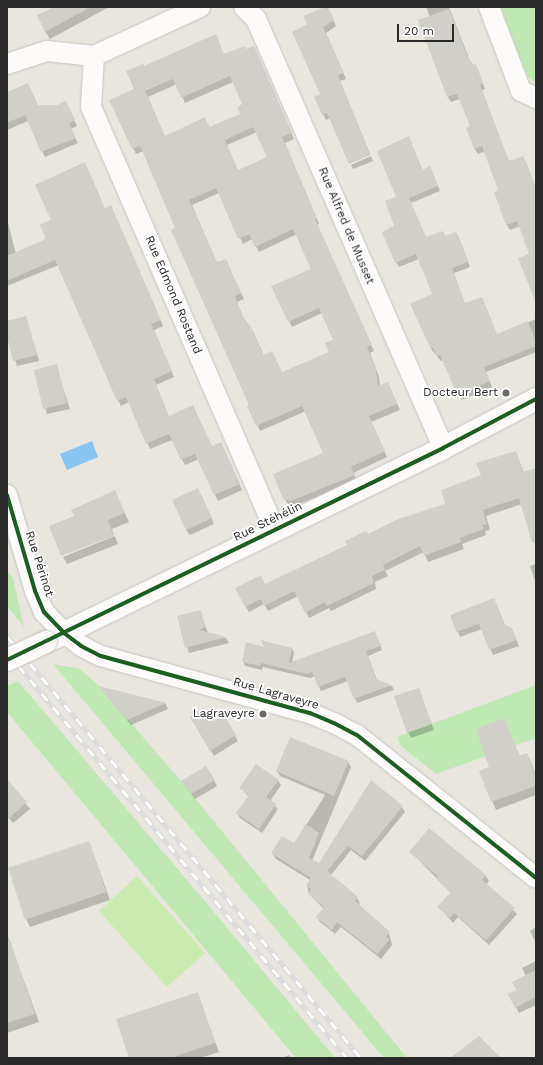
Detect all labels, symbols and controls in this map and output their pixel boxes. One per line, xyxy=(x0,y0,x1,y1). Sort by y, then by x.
scale bar xyxy=(399,16,456,42)
text: 20 m xyxy=(404,24,434,38)
street label: Rue Alfred de Musset xyxy=(315,165,377,287)
street label: Rue Edmond Rostand xyxy=(142,234,204,356)
place label: Docteur Bert xyxy=(423,386,498,400)
marker: Docteur Bert xyxy=(501,388,511,398)
street label: Rue Stéhélin xyxy=(231,499,305,545)
street label: Rue Périnot xyxy=(22,529,56,599)
street label: Rue Lagraveyre xyxy=(231,675,321,713)
place label: Lagraveyre xyxy=(193,707,255,721)
marker: Lagraveyre xyxy=(258,709,268,719)

